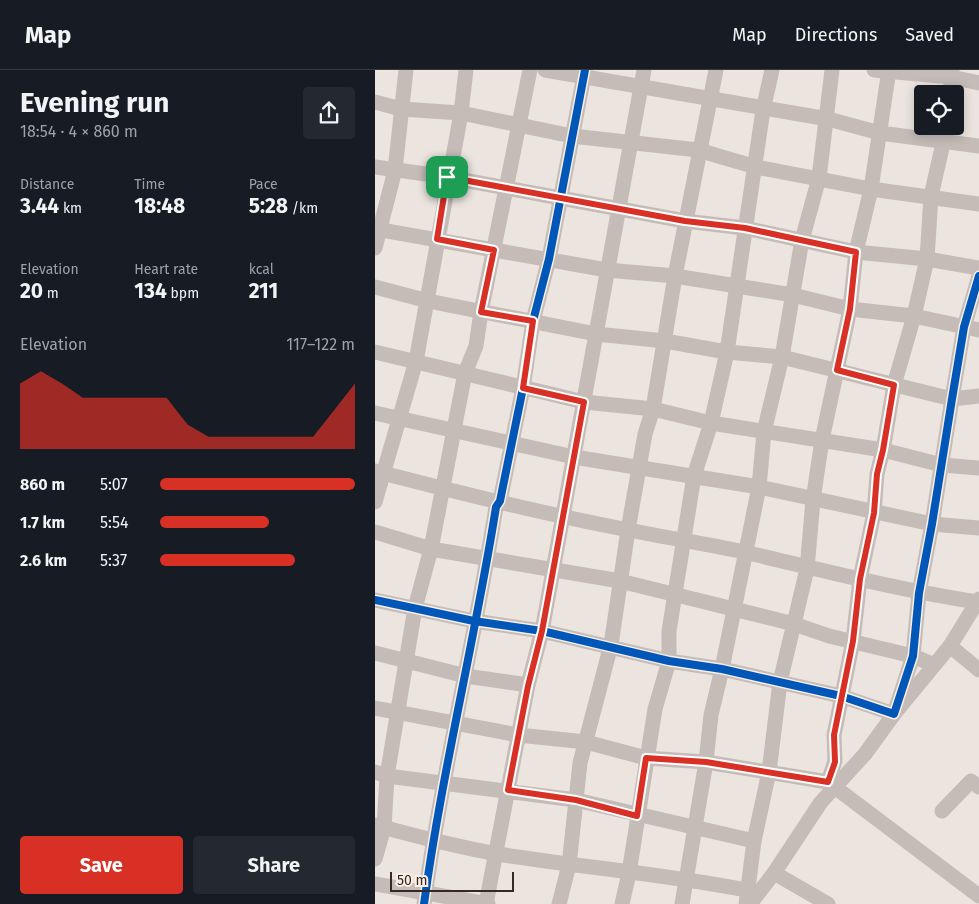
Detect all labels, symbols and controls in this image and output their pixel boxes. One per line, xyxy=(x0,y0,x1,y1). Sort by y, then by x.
text: Map xyxy=(25,21,71,49)
text: Map xyxy=(732,24,767,46)
text: Directions xyxy=(795,24,877,46)
text: Saved xyxy=(905,24,954,46)
map controls xyxy=(914,85,964,135)
button: locate xyxy=(914,85,964,135)
text: Evening run xyxy=(20,86,169,119)
button: share xyxy=(303,87,355,139)
text: 18:54 · 4 × 860 m xyxy=(20,122,138,141)
pin xyxy=(426,156,468,198)
icon: arrive xyxy=(433,163,461,191)
text: Distance xyxy=(20,176,74,193)
text: Time xyxy=(134,176,165,193)
text: Pace xyxy=(249,176,278,193)
text: 3.44 xyxy=(20,193,59,219)
text: 18:48 xyxy=(134,193,185,219)
text: 5:28 xyxy=(249,193,288,219)
text: km xyxy=(59,200,82,217)
text: /km xyxy=(288,200,318,217)
text: Elevation xyxy=(20,261,79,278)
text: Heart rate xyxy=(134,261,198,278)
text: kcal xyxy=(249,261,274,278)
text: 20 xyxy=(20,278,43,304)
text: 134 xyxy=(134,278,167,304)
text: 211 xyxy=(249,278,278,304)
text: m xyxy=(43,285,59,302)
text: bpm xyxy=(167,285,199,302)
text: Elevation xyxy=(20,335,87,354)
text: 117–122 m xyxy=(286,335,355,354)
text: 860 m xyxy=(20,475,65,494)
text: 5:07 xyxy=(100,475,128,494)
text: 1.7 km xyxy=(20,513,65,532)
text: 5:54 xyxy=(100,513,128,532)
text: 2.6 km xyxy=(20,551,67,570)
text: 5:37 xyxy=(100,551,127,570)
button: Save xyxy=(20,836,183,894)
button: Share xyxy=(193,836,355,894)
scale bar xyxy=(390,869,514,892)
text: 50 m xyxy=(397,872,428,889)

